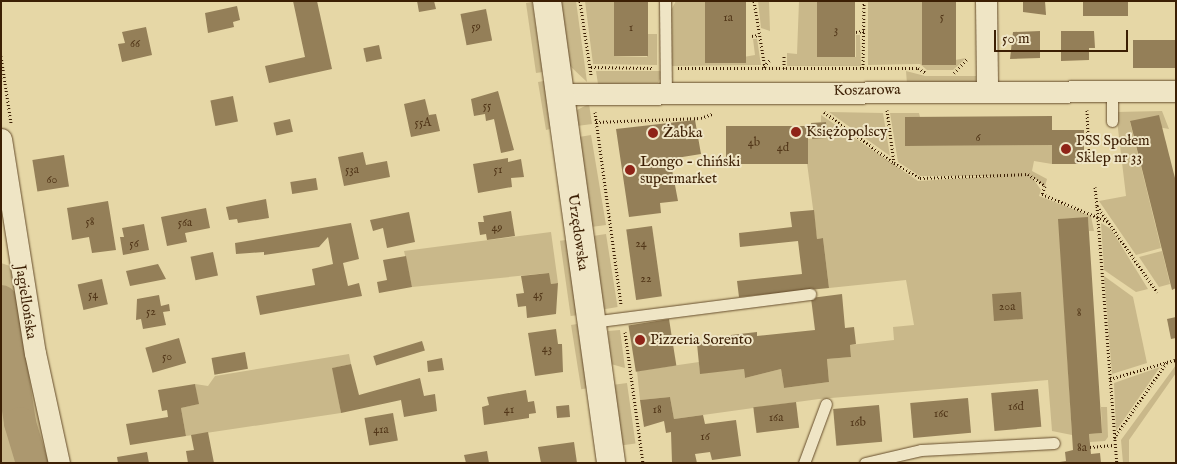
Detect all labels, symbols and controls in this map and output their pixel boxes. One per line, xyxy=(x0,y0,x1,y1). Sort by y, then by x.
house number: 5 xyxy=(940,10,944,24)
house number: 1a xyxy=(723,11,733,25)
house number: 59 xyxy=(471,20,481,34)
scale bar xyxy=(997,20,1131,52)
house number: 1 xyxy=(629,21,633,35)
house number: 3 xyxy=(834,23,838,37)
text: 50 m xyxy=(1002,29,1030,48)
house number: 66 xyxy=(130,37,140,51)
street label: Koszarowa xyxy=(833,80,901,100)
house number: 55 xyxy=(483,99,491,113)
house number: 55A xyxy=(415,116,431,130)
place label: Księżopolscy xyxy=(806,123,887,141)
place label: Żabka xyxy=(663,124,702,142)
marker: Księżopolscy xyxy=(790,126,802,138)
marker: Żabka xyxy=(647,127,659,139)
house number: 6 xyxy=(975,131,981,145)
place label: PSS Społem Sklep nr 33 xyxy=(1076,131,1150,166)
house number: 4b xyxy=(748,136,760,150)
house number: 4d xyxy=(777,141,789,155)
marker: PSS Społem Sklep nr 33 xyxy=(1060,143,1072,155)
place label: Longo - chiński supermarket xyxy=(640,152,740,187)
house number: 53a xyxy=(345,163,359,177)
house number: 51 xyxy=(494,163,502,177)
marker: Longo - chiński supermarket xyxy=(624,164,636,176)
house number: 60 xyxy=(47,173,57,187)
street label: Urzędowska xyxy=(564,193,592,271)
house number: 58 xyxy=(85,215,95,229)
house number: 56a xyxy=(178,216,192,230)
house number: 49 xyxy=(491,221,503,235)
house number: 56 xyxy=(129,237,139,251)
house number: 24 xyxy=(635,237,647,251)
street label: Jagiellońska xyxy=(11,263,41,341)
house number: 22 xyxy=(640,272,652,286)
house number: 54 xyxy=(88,288,98,302)
house number: 45 xyxy=(533,288,543,302)
house number: 20a xyxy=(999,300,1015,314)
house number: 52 xyxy=(146,305,156,319)
house number: 8 xyxy=(1077,306,1081,320)
place label: Pizzeria Sorento xyxy=(650,331,752,349)
marker: Pizzeria Sorento xyxy=(634,334,646,346)
house number: 43 xyxy=(542,342,552,356)
house number: 50 xyxy=(162,350,172,364)
house number: 16d xyxy=(1008,400,1024,414)
house number: 41 xyxy=(504,403,514,417)
house number: 18 xyxy=(652,403,662,417)
house number: 16c xyxy=(934,407,948,421)
house number: 16a xyxy=(769,411,783,425)
house number: 16b xyxy=(850,416,866,430)
house number: 41a xyxy=(373,423,389,437)
house number: 16 xyxy=(700,430,710,444)
house number: 8a xyxy=(1077,441,1087,455)

